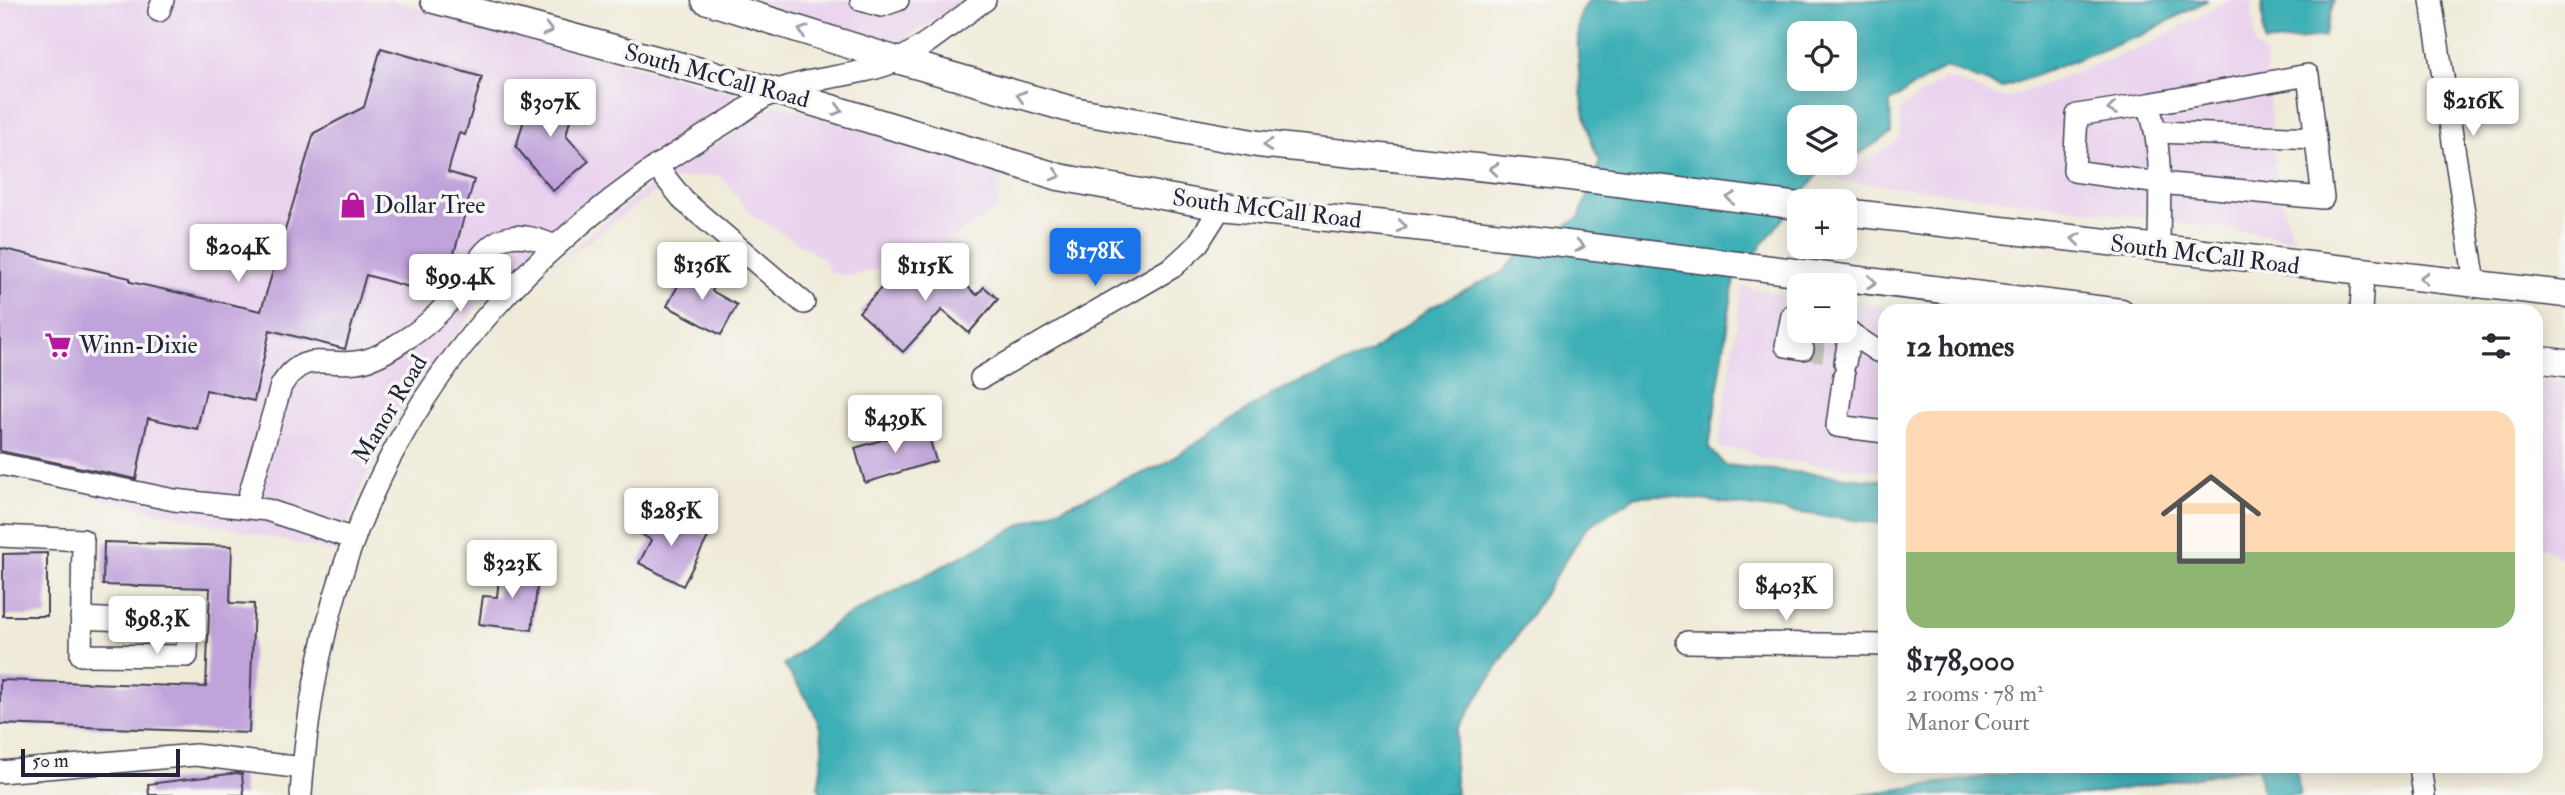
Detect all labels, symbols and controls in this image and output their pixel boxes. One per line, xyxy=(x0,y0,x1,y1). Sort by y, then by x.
map controls xyxy=(1787,21,1857,343)
button: locate xyxy=(1787,21,1857,91)
one-way arrow xyxy=(541,22,553,36)
one-way arrow xyxy=(798,24,810,39)
street label: South McCall Road xyxy=(621,36,813,116)
pin: $216K xyxy=(2424,78,2522,138)
pin: $307K xyxy=(501,80,599,139)
text: $216K xyxy=(2443,86,2503,115)
text: $307K xyxy=(520,87,580,116)
one-way arrow xyxy=(1015,89,1027,104)
one-way arrow xyxy=(832,101,844,116)
one-way arrow xyxy=(2106,102,2117,117)
button: layers xyxy=(1787,105,1857,175)
one-way arrow xyxy=(1262,138,1273,153)
one-way arrow xyxy=(1489,162,1500,177)
one-way arrow xyxy=(1050,167,1062,181)
street label: South McCall Road xyxy=(1171,182,1363,236)
button: + xyxy=(1787,189,1857,259)
shop icon: Dollar Tree xyxy=(338,190,368,220)
place label: Dollar Tree xyxy=(374,190,485,221)
one-way arrow xyxy=(1725,190,1737,205)
one-way arrow xyxy=(1396,219,1407,234)
pin: $204K xyxy=(189,224,287,284)
street label: South McCall Road xyxy=(2109,228,2301,282)
pin: $178K xyxy=(1046,229,1144,288)
text: $204K xyxy=(206,232,270,261)
one-way arrow xyxy=(2071,232,2082,247)
text: $178K xyxy=(1066,236,1124,265)
one-way arrow xyxy=(1574,239,1585,254)
pin: $136K xyxy=(653,243,751,302)
pin: $115K xyxy=(876,244,974,303)
text: $136K xyxy=(673,250,731,279)
text: $115K xyxy=(897,251,953,280)
pin: $99.4K xyxy=(403,254,517,314)
text: $99.4K xyxy=(425,262,495,291)
one-way arrow xyxy=(2418,271,2429,286)
button: − xyxy=(1787,273,1857,343)
one-way arrow xyxy=(1866,275,1877,290)
icon: filters xyxy=(2477,327,2515,365)
text: 12 homes xyxy=(1906,328,2014,365)
supermarket icon: Winn-Dixie xyxy=(43,330,73,360)
place label: Winn-Dixie xyxy=(78,330,198,361)
street label: Manor Road xyxy=(346,349,435,469)
pin: $439K xyxy=(846,396,944,455)
text: $439K xyxy=(864,403,926,432)
icon: home xyxy=(2148,456,2274,582)
pin: $285K xyxy=(622,489,720,548)
text: $285K xyxy=(640,496,702,525)
pin: $323K xyxy=(463,540,561,600)
text: $323K xyxy=(483,548,541,577)
pin: $403K xyxy=(1737,564,1835,623)
text: $403K xyxy=(1755,571,1817,600)
pin: $98.3K xyxy=(100,596,214,656)
text: $98.3K xyxy=(125,604,189,633)
text: $178,000 xyxy=(1906,642,2015,679)
text: 2 rooms · 78 m² xyxy=(1906,679,2044,708)
text: Manor Court xyxy=(1906,708,2030,737)
scale bar xyxy=(21,746,180,778)
text: 50 m xyxy=(32,749,69,773)

